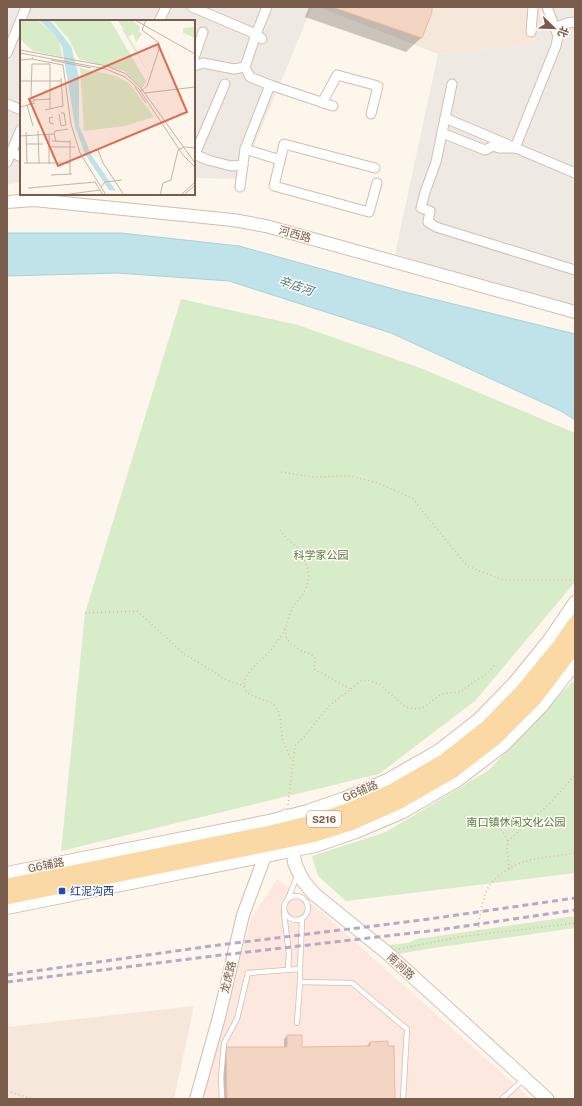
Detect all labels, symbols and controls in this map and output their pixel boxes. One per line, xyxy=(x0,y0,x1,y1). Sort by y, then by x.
north arrow xyxy=(534,8,574,48)
inset map xyxy=(20,20,195,195)
text: 北 xyxy=(556,25,571,39)
street label: 河西路 xyxy=(278,224,312,244)
water label: 辛店河 xyxy=(277,274,317,299)
park label: 科学家公园 xyxy=(294,549,349,561)
street label: G6辅路 xyxy=(341,778,379,804)
road number: S216 xyxy=(307,811,341,827)
park label: 南口镇休闲文化公园 xyxy=(467,816,566,828)
street label: G6辅路 xyxy=(27,856,65,874)
place label: 红泥沟西 xyxy=(70,885,114,897)
marker: 红泥沟西 xyxy=(57,886,67,896)
street label: 南涧路 xyxy=(385,950,417,982)
street label: 龙虎路 xyxy=(218,960,238,994)

